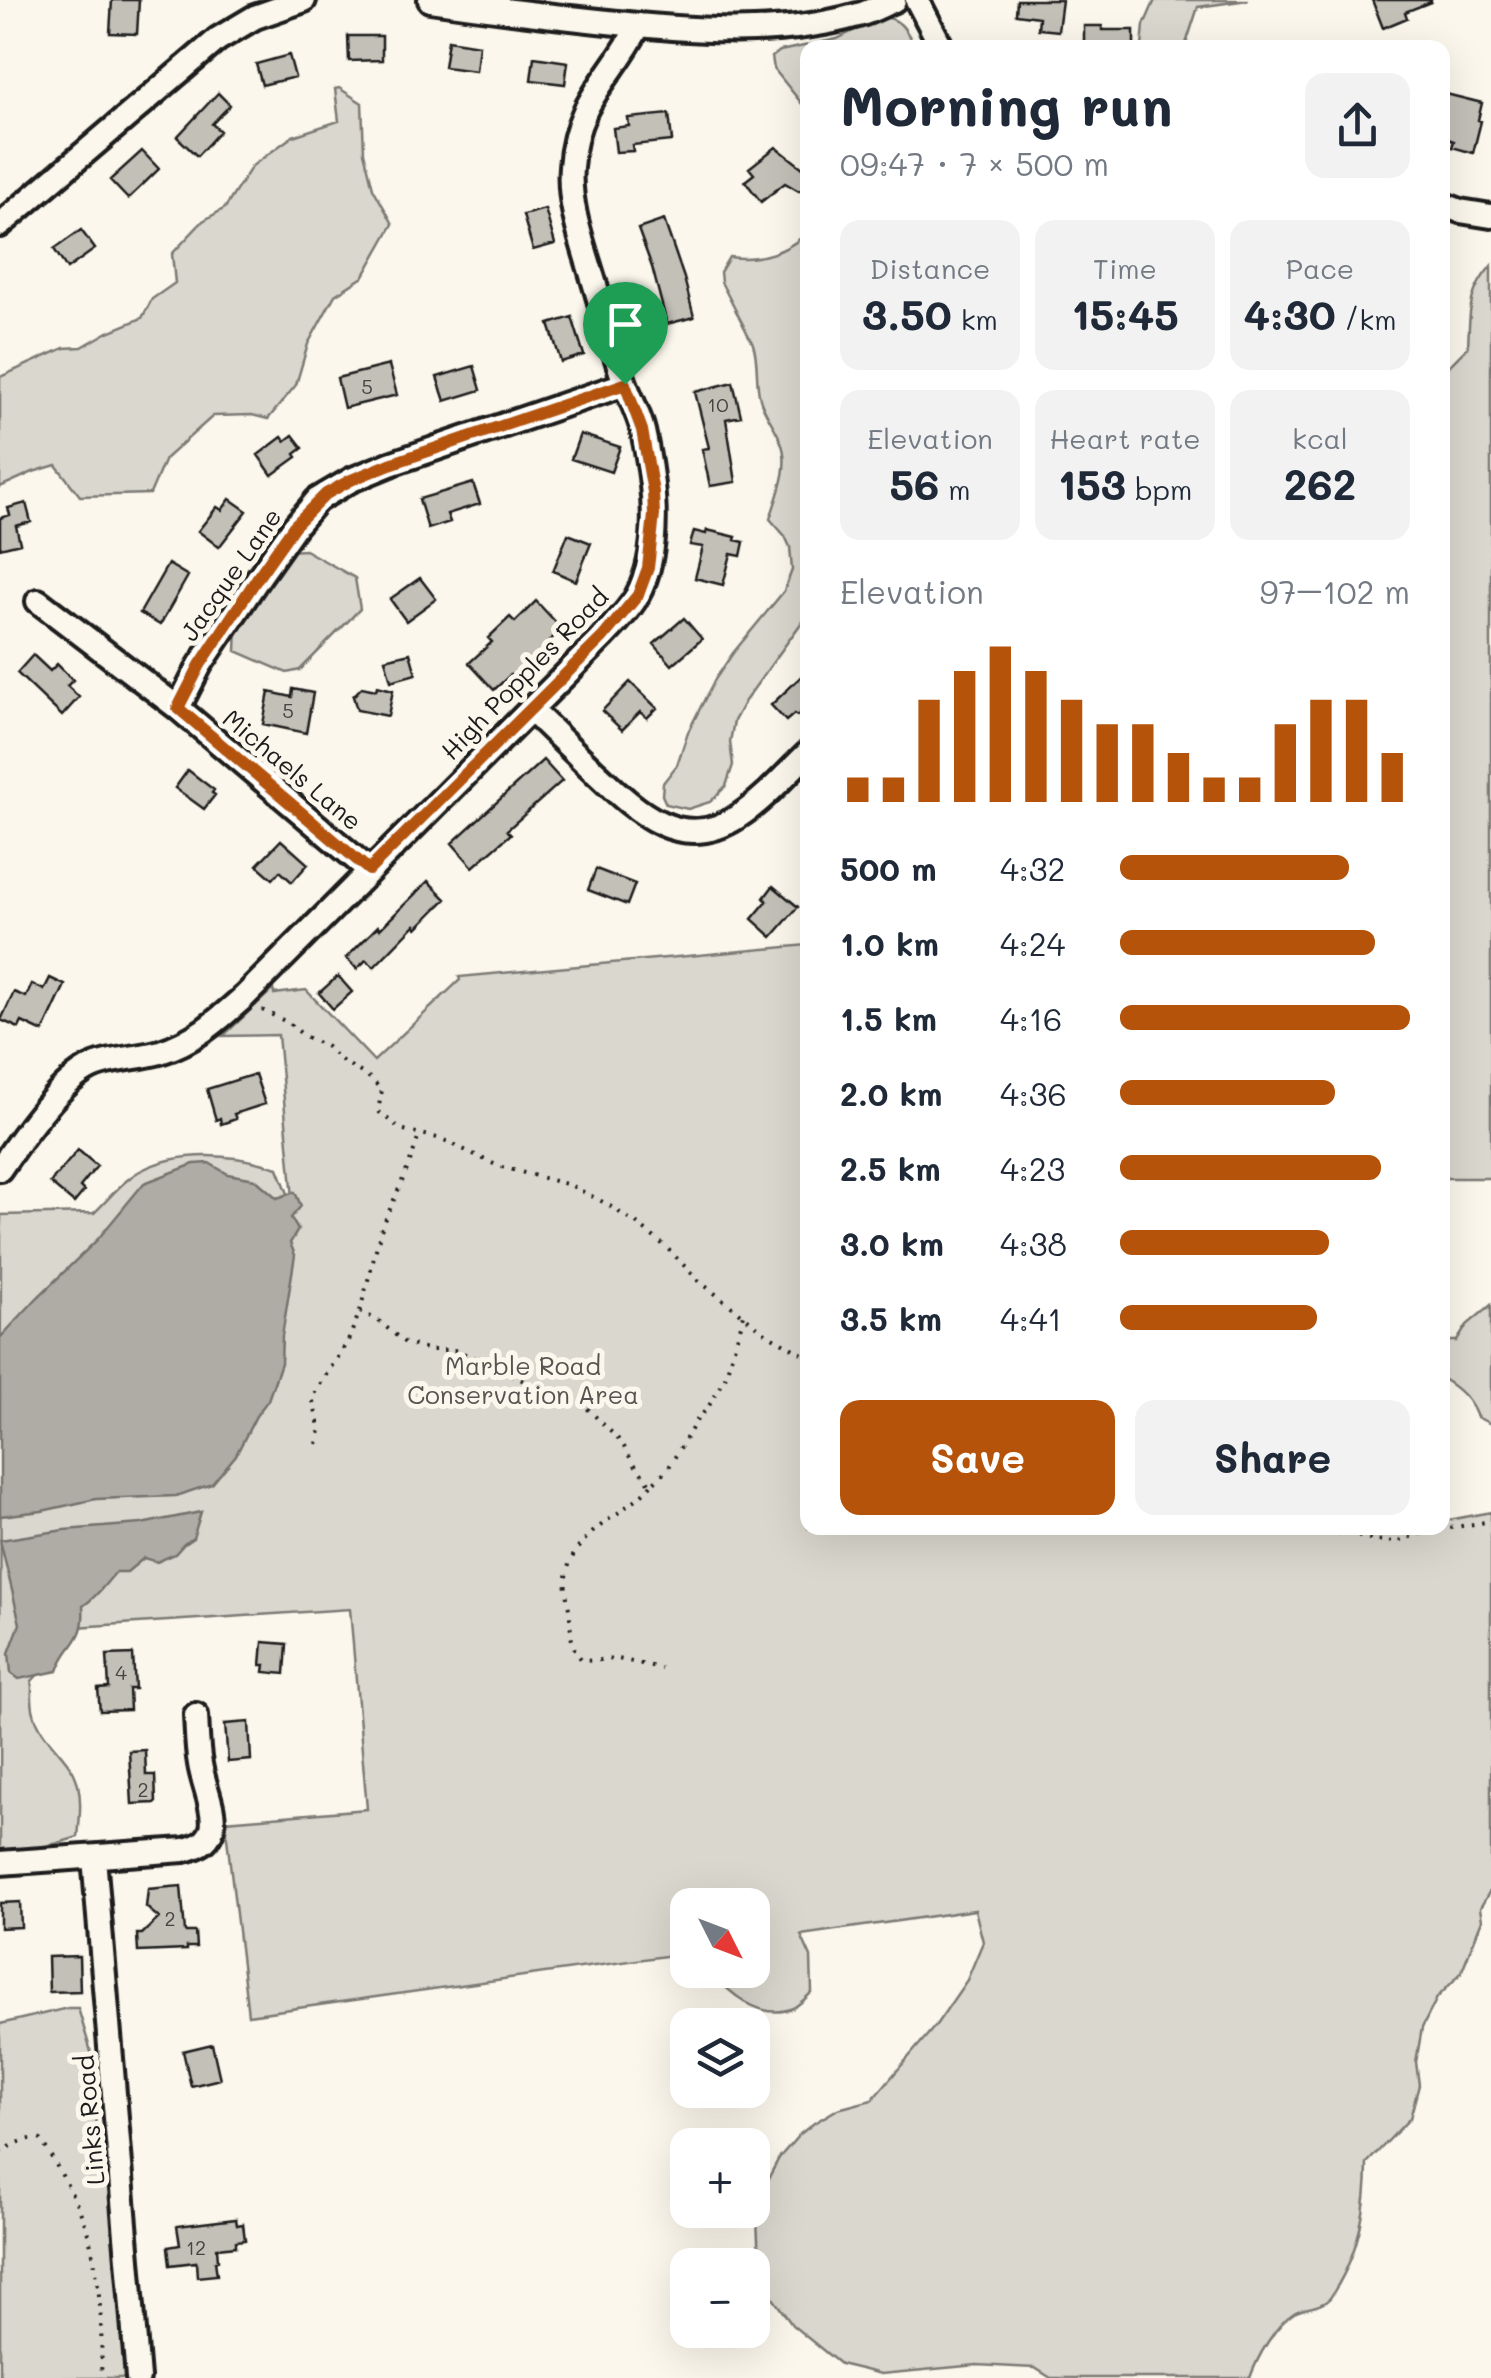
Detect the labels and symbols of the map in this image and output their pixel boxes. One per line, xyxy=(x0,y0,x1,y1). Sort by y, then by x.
pin xyxy=(583,282,668,385)
house number: 5 xyxy=(361,373,373,399)
house number: 10 xyxy=(707,391,729,417)
street label: Jacque Lane xyxy=(172,501,288,647)
street label: High Popples Road xyxy=(434,580,614,766)
house number: 5 xyxy=(282,697,294,723)
street label: Michaels Lane xyxy=(217,701,369,837)
park label: Marble Road Conservation Area xyxy=(407,1349,639,1410)
house number: 4 xyxy=(115,1659,127,1685)
house number: 2 xyxy=(137,1776,149,1802)
north arrow xyxy=(670,1888,770,1988)
house number: 2 xyxy=(164,1905,176,1931)
street label: Links Road xyxy=(67,2054,111,2186)
house number: 12 xyxy=(186,2234,206,2260)

